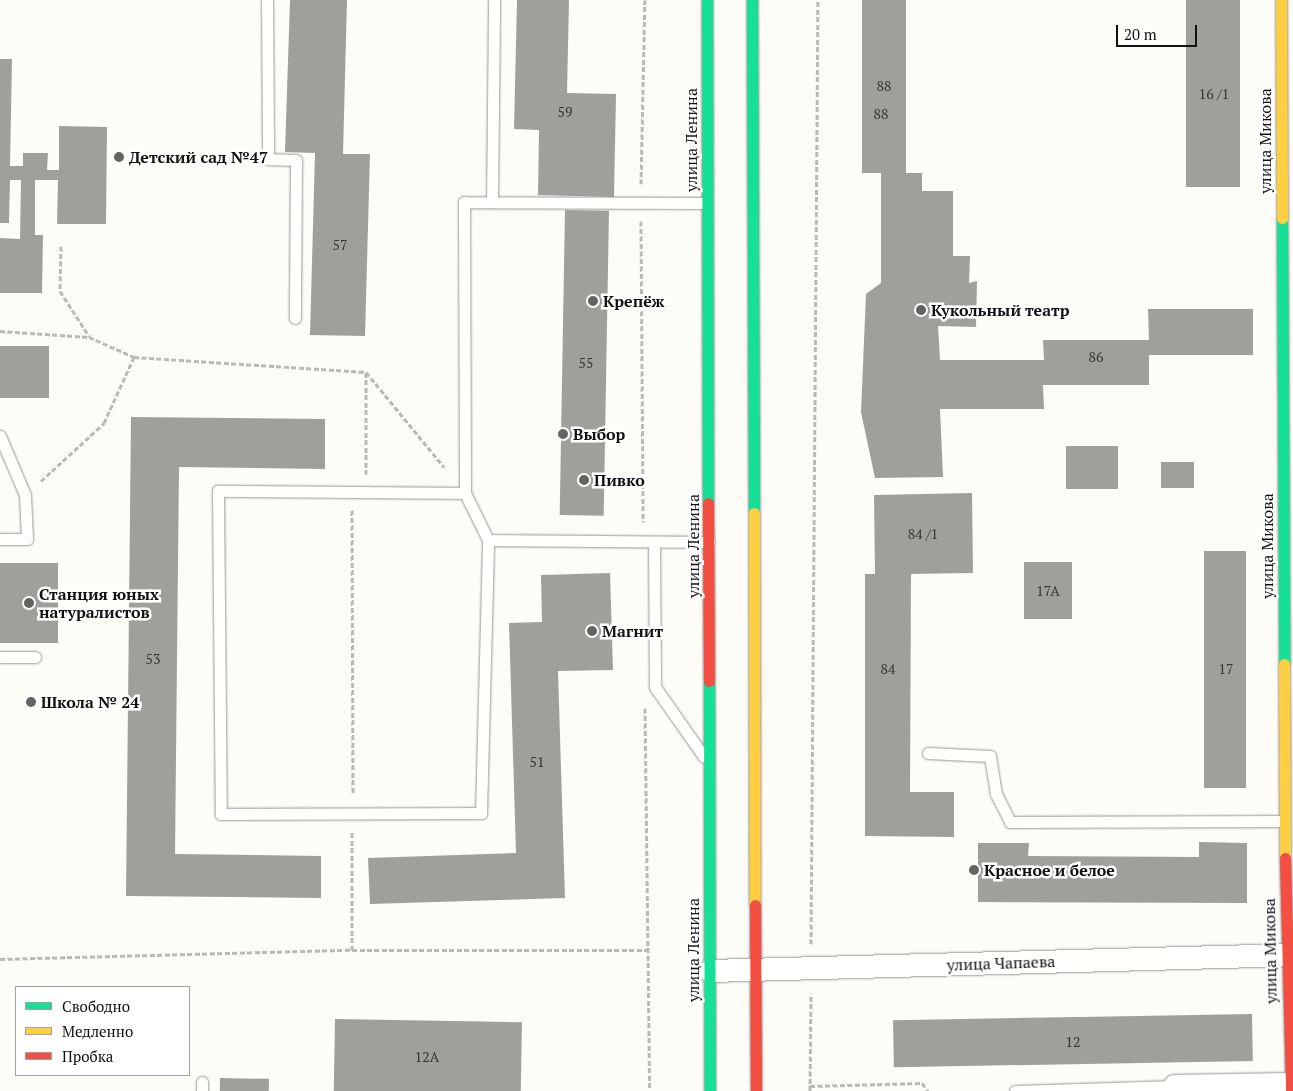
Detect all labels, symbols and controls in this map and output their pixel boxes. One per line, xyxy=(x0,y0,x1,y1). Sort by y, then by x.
scale bar xyxy=(1118,15,1199,47)
text: 20 m xyxy=(1124,24,1157,44)
house number: 88 xyxy=(877,78,891,94)
house number: 16 /1 xyxy=(1199,86,1229,102)
street label: улица Ленина xyxy=(681,88,701,192)
street label: улица Микова xyxy=(1255,88,1275,194)
house number: 59 xyxy=(558,104,572,120)
house number: 88 xyxy=(874,106,888,122)
place label: Детский сад №47 xyxy=(129,147,268,167)
marker: Детский сад №47 xyxy=(113,151,125,163)
house number: 57 xyxy=(333,237,347,253)
place label: Крепёж xyxy=(603,291,664,311)
marker: Крепёж xyxy=(587,295,599,307)
place label: Кукольный театр xyxy=(931,300,1070,320)
marker: Кукольный театр xyxy=(915,304,927,316)
house number: 86 xyxy=(1089,349,1103,365)
house number: 55 xyxy=(579,355,593,371)
place label: Выбор xyxy=(573,424,625,444)
marker: Выбор xyxy=(557,428,569,440)
place label: Пивко xyxy=(594,470,645,490)
marker: Пивко xyxy=(578,474,590,486)
street label: улица Микова xyxy=(1257,493,1277,599)
street label: улица Ленина xyxy=(683,494,703,598)
house number: 84 /1 xyxy=(908,526,938,542)
house number: 17А xyxy=(1036,583,1060,599)
place label: Станция юных натуралистов xyxy=(39,584,159,622)
marker: Станция юных натуралистов xyxy=(23,597,35,609)
place label: Магнит xyxy=(602,621,663,641)
marker: Магнит xyxy=(586,625,598,637)
house number: 53 xyxy=(146,651,160,667)
house number: 84 xyxy=(881,661,895,677)
house number: 17 xyxy=(1219,661,1233,677)
place label: Школа № 24 xyxy=(41,692,139,712)
marker: Школа № 24 xyxy=(25,696,37,708)
house number: 51 xyxy=(530,754,544,770)
place label: Красное и белое xyxy=(984,860,1115,880)
marker: Красное и белое xyxy=(968,864,980,876)
street label: улица Ленина xyxy=(683,898,703,1002)
street label: улица Микова xyxy=(1259,898,1281,1004)
street label: улица Чапаева xyxy=(946,952,1056,974)
legend xyxy=(15,986,190,1076)
text: Свободно xyxy=(62,996,130,1016)
text: Медленно xyxy=(62,1021,133,1041)
house number: 12 xyxy=(1066,1034,1080,1050)
text: Пробка xyxy=(62,1046,113,1066)
house number: 12А xyxy=(415,1049,439,1065)

